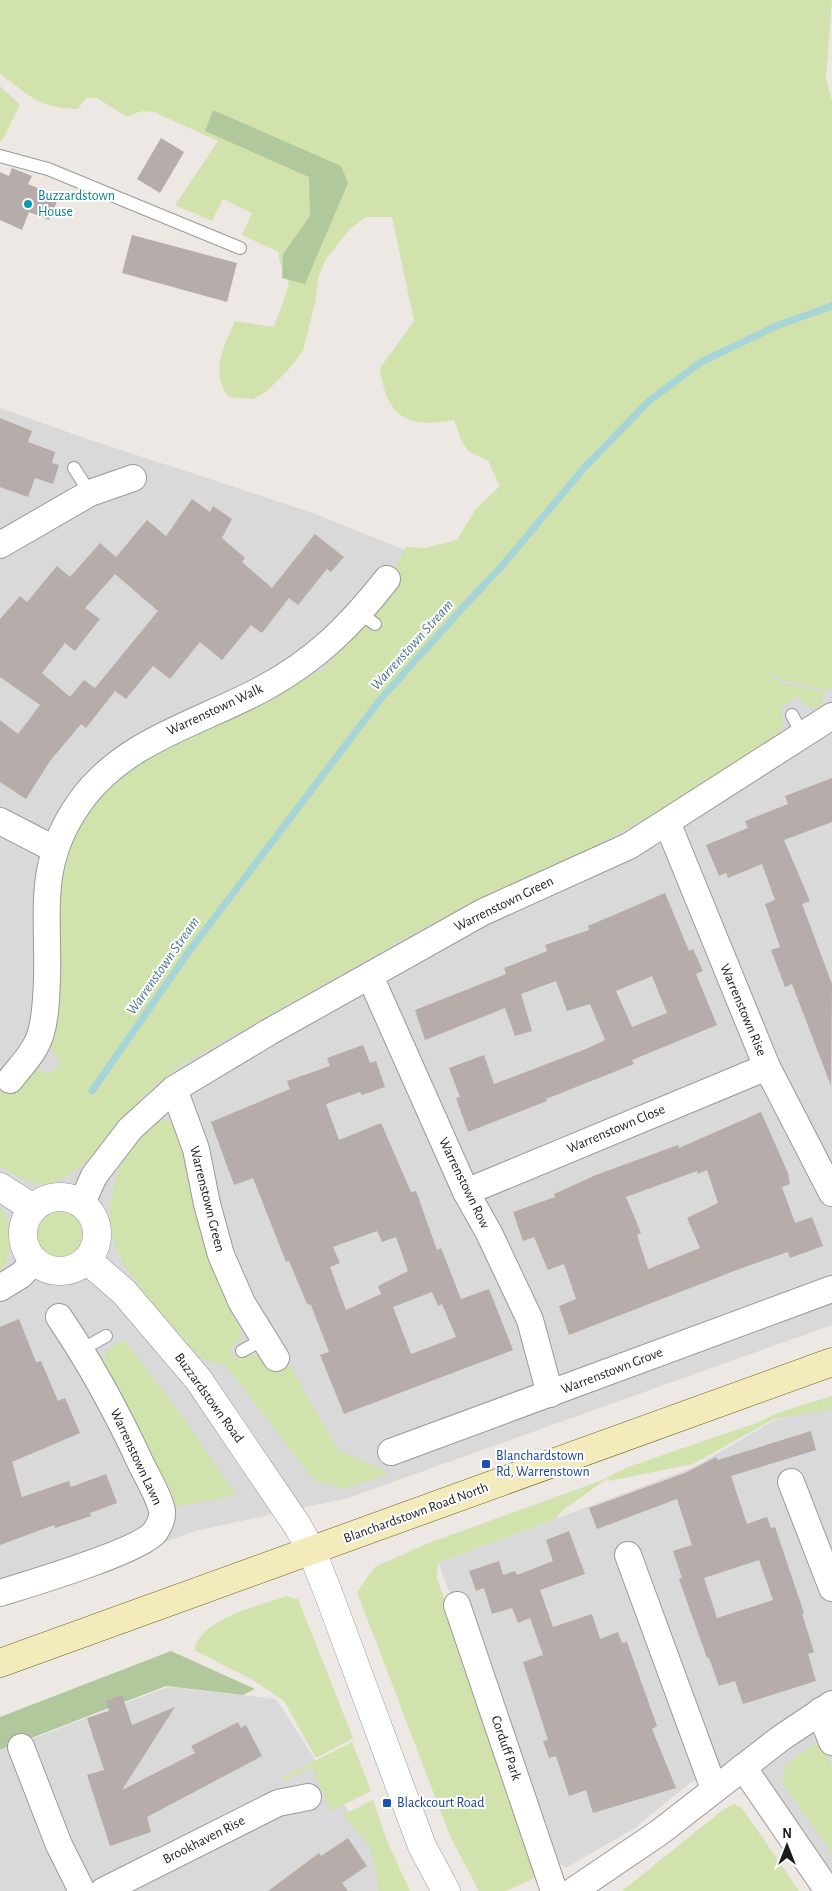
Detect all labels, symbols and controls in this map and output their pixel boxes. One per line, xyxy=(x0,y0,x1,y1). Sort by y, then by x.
place label: Buzzardstown House xyxy=(38,189,115,219)
marker: Buzzardstown House xyxy=(22,198,34,210)
water label: Warrenstown Stream xyxy=(368,597,456,693)
street label: Warrenstown Walk xyxy=(165,681,266,738)
street label: Warrenstown Green xyxy=(452,874,556,934)
water label: Warrenstown Stream xyxy=(124,914,202,1018)
street label: Warrenstown Rise xyxy=(717,962,769,1058)
street label: Warrenstown Close xyxy=(565,1102,667,1156)
street label: Warrenstown Row xyxy=(436,1135,492,1231)
street label: Warrenstown Green xyxy=(187,1145,227,1253)
street label: Warrenstown Grove xyxy=(559,1345,665,1397)
street label: Buzzardstown Road xyxy=(172,1351,246,1445)
street label: Warrenstown Lawn xyxy=(108,1407,164,1507)
place label: Blanchardstown Rd, Warrenstown xyxy=(496,1449,590,1479)
marker: Blanchardstown Rd, Warrenstown xyxy=(480,1458,492,1470)
street label: Blanchardstown Road North xyxy=(342,1480,490,1546)
street label: Corduff Park xyxy=(488,1714,524,1783)
place label: Blackcourt Road xyxy=(397,1796,484,1810)
marker: Blackcourt Road xyxy=(381,1797,393,1809)
street label: Brookhaven Rise xyxy=(161,1813,247,1867)
north arrow xyxy=(762,1821,812,1871)
text: N xyxy=(782,1827,792,1841)

